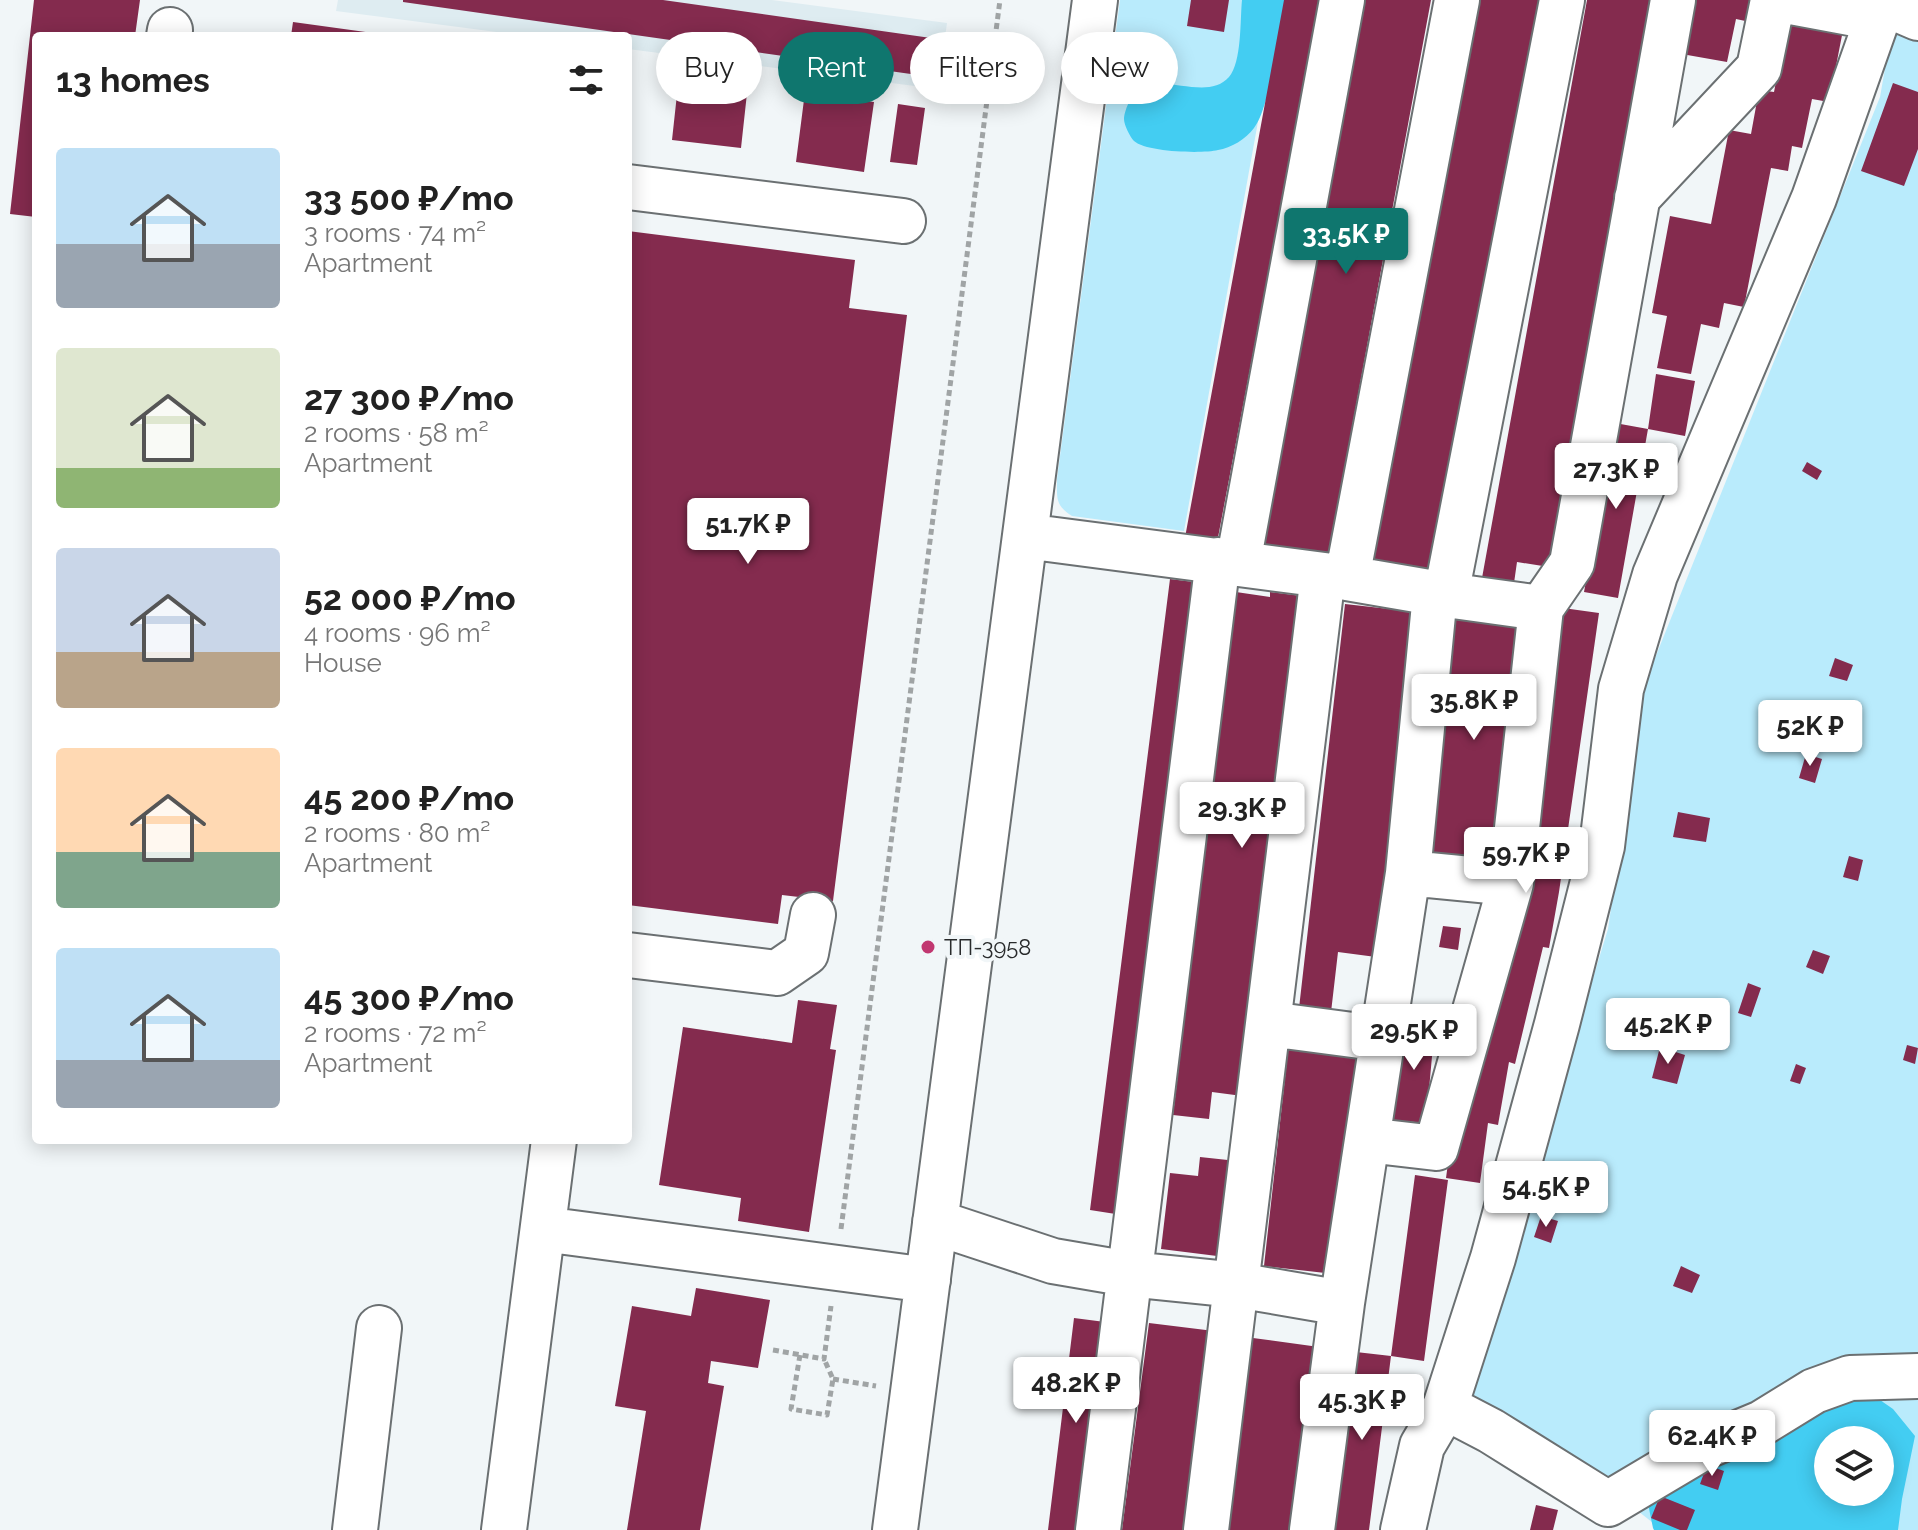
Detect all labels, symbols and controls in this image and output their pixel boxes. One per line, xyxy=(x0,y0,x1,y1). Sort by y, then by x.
chip: Buy xyxy=(656,32,762,104)
chip: Rent xyxy=(778,32,894,104)
chip: Filters xyxy=(910,32,1045,104)
chip: New xyxy=(1061,32,1178,104)
icon: filters xyxy=(564,58,608,102)
text: 13 homes xyxy=(56,60,210,100)
text: 33 500 ₽/mo xyxy=(304,178,514,218)
icon: home xyxy=(120,180,216,276)
pin: 33.5K ₽ xyxy=(1272,208,1420,276)
text: 3 rooms · 74 m² xyxy=(304,218,486,248)
text: 33.5K ₽ xyxy=(1302,219,1390,249)
text: Apartment xyxy=(304,248,433,278)
text: 27 300 ₽/mo xyxy=(304,378,514,418)
icon: home xyxy=(120,380,216,476)
text: 2 rooms · 58 m² xyxy=(304,418,489,448)
pin: 27.3K ₽ xyxy=(1542,443,1690,511)
text: Apartment xyxy=(304,448,433,478)
text: 27.3K ₽ xyxy=(1573,454,1659,484)
pin: 51.7K ₽ xyxy=(674,498,822,566)
text: 51.7K ₽ xyxy=(705,509,791,539)
text: 52 000 ₽/mo xyxy=(304,578,516,618)
icon: home xyxy=(120,580,216,676)
text: 4 rooms · 96 m² xyxy=(304,618,491,648)
text: House xyxy=(304,648,382,678)
pin: 35.8K ₽ xyxy=(1400,674,1548,742)
text: 35.8K ₽ xyxy=(1430,685,1518,715)
pin: 52K ₽ xyxy=(1754,700,1866,768)
text: 52K ₽ xyxy=(1776,711,1844,741)
text: 45 200 ₽/mo xyxy=(304,778,514,818)
icon: home xyxy=(120,780,216,876)
pin: 29.3K ₽ xyxy=(1168,782,1316,850)
text: 29.3K ₽ xyxy=(1198,793,1286,823)
text: 2 rooms · 80 m² xyxy=(304,818,490,848)
pin: 59.7K ₽ xyxy=(1452,827,1600,895)
text: 59.7K ₽ xyxy=(1482,838,1570,868)
text: Apartment xyxy=(304,848,433,878)
place label: ТП-3958 xyxy=(944,934,1031,960)
marker: ТП-3958 xyxy=(919,938,937,956)
text: 45 300 ₽/mo xyxy=(304,978,514,1018)
icon: home xyxy=(120,980,216,1076)
pin: 45.2K ₽ xyxy=(1594,998,1742,1066)
pin: 29.5K ₽ xyxy=(1340,1004,1488,1072)
text: 45.2K ₽ xyxy=(1624,1009,1712,1039)
text: 29.5K ₽ xyxy=(1370,1015,1458,1045)
text: 2 rooms · 72 m² xyxy=(304,1018,487,1048)
text: Apartment xyxy=(304,1048,433,1078)
pin: 54.5K ₽ xyxy=(1472,1161,1620,1229)
text: 54.5K ₽ xyxy=(1502,1172,1590,1202)
pin: 48.2K ₽ xyxy=(1002,1357,1150,1425)
text: 48.2K ₽ xyxy=(1031,1368,1121,1398)
pin: 45.3K ₽ xyxy=(1288,1374,1436,1442)
text: 45.3K ₽ xyxy=(1318,1385,1406,1415)
pin: 62.4K ₽ xyxy=(1638,1410,1786,1478)
text: 62.4K ₽ xyxy=(1667,1421,1757,1451)
map controls xyxy=(1814,1426,1894,1506)
button: layers xyxy=(1814,1426,1894,1506)

